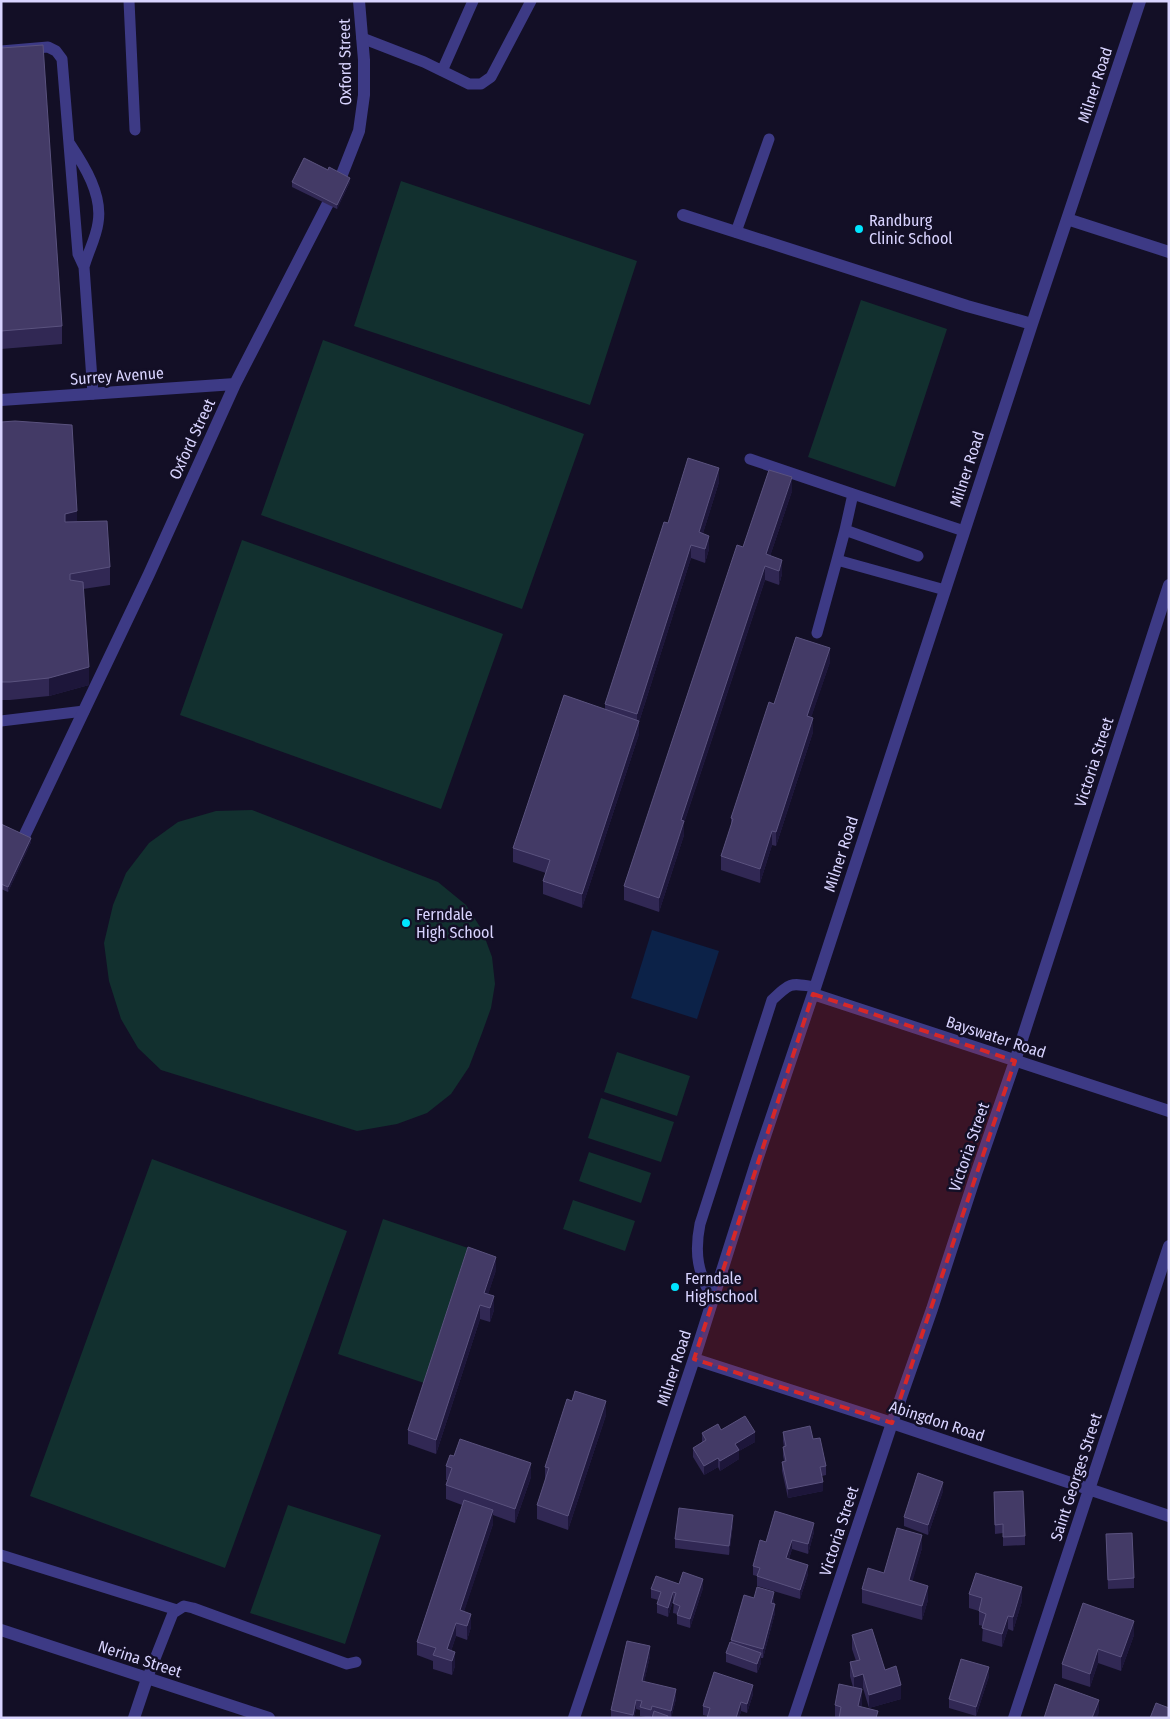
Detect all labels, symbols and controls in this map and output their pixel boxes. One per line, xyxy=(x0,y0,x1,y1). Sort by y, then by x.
street label: Oxford Street xyxy=(335,18,355,106)
street label: Milner Road xyxy=(1074,45,1116,125)
place label: Randburg Clinic School xyxy=(869,211,953,248)
marker: Randburg Clinic School xyxy=(853,223,865,235)
street label: Surrey Avenue xyxy=(70,363,165,389)
street label: Oxford Street xyxy=(165,395,219,482)
street label: Milner Road xyxy=(946,429,988,509)
street label: Victoria Street xyxy=(1071,714,1118,809)
street label: Milner Road xyxy=(820,814,862,894)
place label: Ferndale High School xyxy=(416,905,494,942)
marker: Ferndale High School xyxy=(400,917,412,929)
street label: Bayswater Road xyxy=(944,1012,1048,1062)
street label: Victoria Street xyxy=(945,1099,993,1194)
place label: Ferndale Highschool xyxy=(685,1269,758,1306)
marker: Ferndale Highschool xyxy=(669,1281,681,1293)
street label: Milner Road xyxy=(653,1328,695,1408)
street label: Abingdon Road xyxy=(887,1397,987,1445)
street label: Saint Georges Street xyxy=(1046,1410,1106,1543)
street label: Victoria Street xyxy=(816,1483,863,1578)
street label: Nerina Street xyxy=(96,1637,185,1682)

